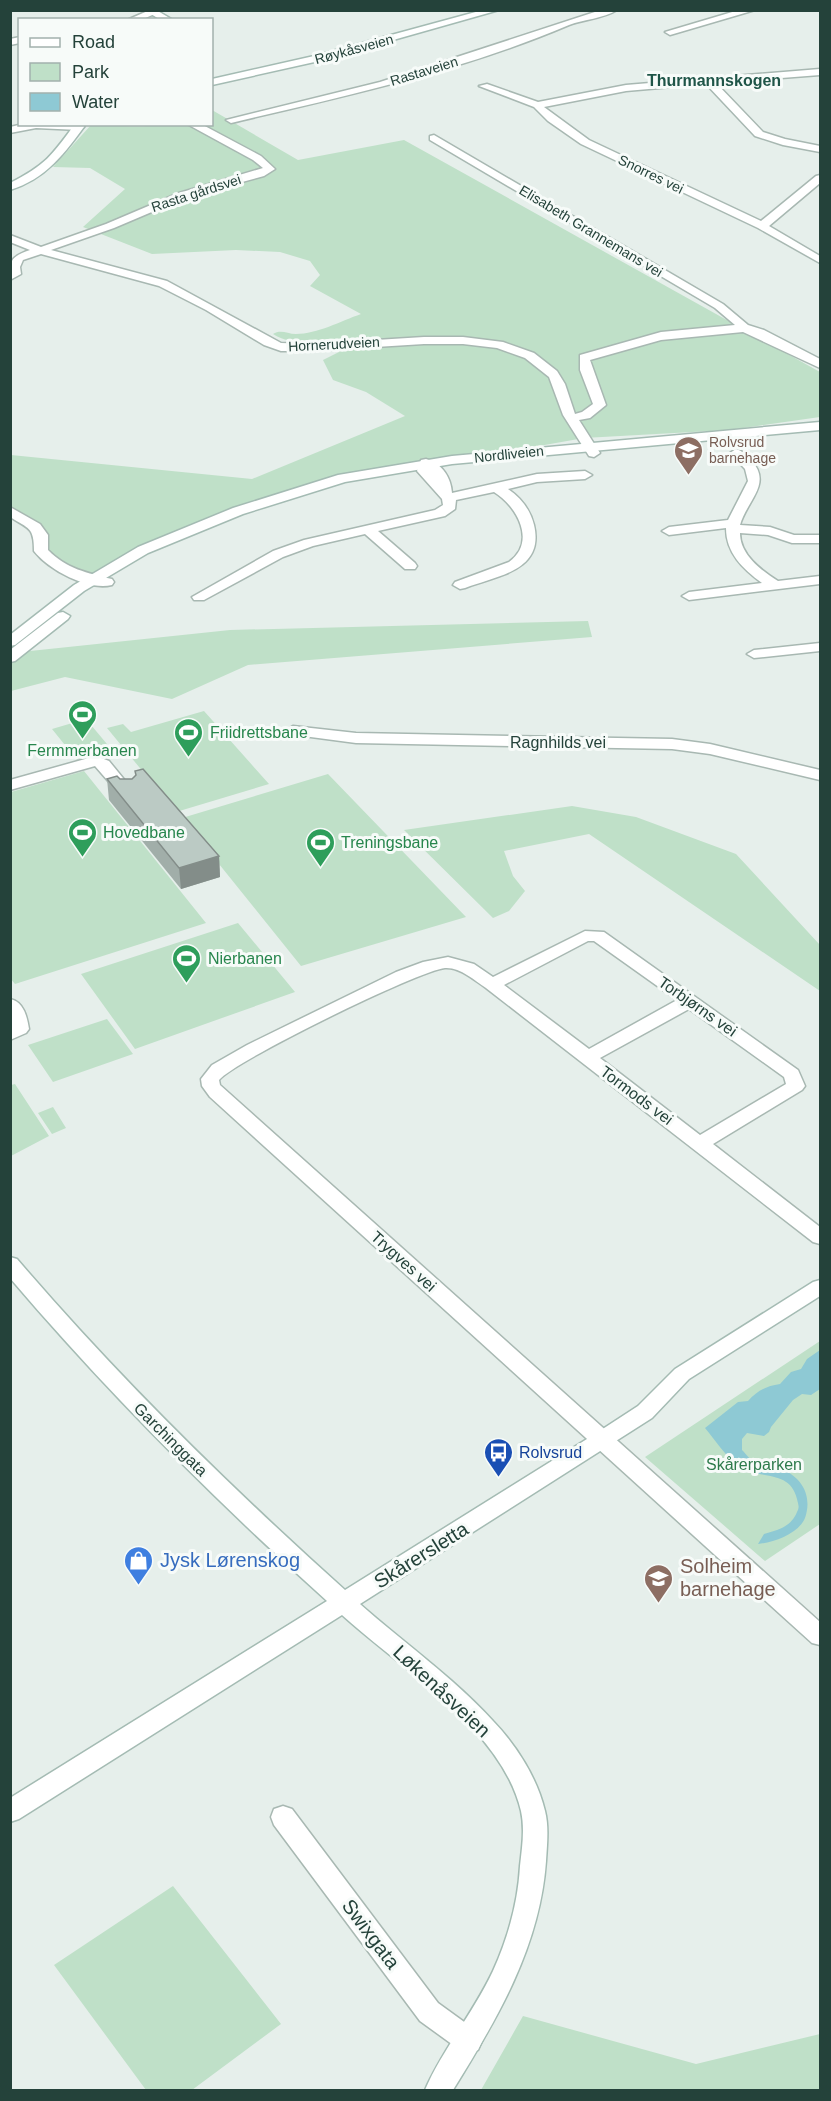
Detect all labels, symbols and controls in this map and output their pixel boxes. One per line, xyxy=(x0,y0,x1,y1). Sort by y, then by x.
legend xyxy=(18,18,213,126)
street label: Røykåsveien xyxy=(313,31,395,67)
text: Road xyxy=(72,32,115,52)
street label: Rastaveien xyxy=(388,53,460,89)
text: Park xyxy=(72,62,110,82)
district label: Thurmannskogen xyxy=(647,72,781,89)
text: Water xyxy=(72,92,119,112)
street label: Snorres vei xyxy=(616,151,686,197)
street label: Rasta gårdsvei xyxy=(149,171,243,215)
street label: Elisabeth Grannemans vei xyxy=(517,182,665,280)
street label: Hornerudveien xyxy=(288,334,380,354)
school or university icon: Rolvsrud barnehage xyxy=(672,434,704,476)
place label: Rolvsrud barnehage xyxy=(709,434,776,466)
street label: Nordliveien xyxy=(473,442,545,466)
sports icon: Fermmerbanen xyxy=(66,698,98,740)
sports icon: Friidrettsbane xyxy=(173,716,205,758)
place label: Friidrettsbane xyxy=(210,724,308,741)
street label: Ragnhilds vei xyxy=(510,734,606,751)
place label: Fermmerbanen xyxy=(27,742,137,759)
sports icon: Hovedbane xyxy=(66,816,98,858)
place label: Hovedbane xyxy=(103,824,185,841)
sports icon: Treningsbane xyxy=(304,826,336,868)
place label: Treningsbane xyxy=(341,834,438,851)
sports icon: Nierbanen xyxy=(171,942,203,984)
place label: Nierbanen xyxy=(208,950,282,967)
street label: Torbjørns vei xyxy=(655,973,740,1040)
street label: Tormods vei xyxy=(597,1063,676,1128)
street label: Trygves vei xyxy=(368,1228,440,1295)
street label: Garchinggata xyxy=(131,1399,211,1479)
bus stop icon: Rolvsrud xyxy=(482,1436,514,1478)
place label: Rolvsrud xyxy=(519,1444,582,1461)
park label: Skårerparken xyxy=(706,1456,802,1473)
street label: Skårersletta xyxy=(370,1517,473,1593)
shop icon: Jysk Lørenskog xyxy=(123,1544,155,1586)
place label: Jysk Lørenskog xyxy=(160,1549,300,1571)
place label: Solheim barnehage xyxy=(680,1555,776,1600)
school or university icon: Solheim barnehage xyxy=(643,1562,675,1604)
street label: Løkenåsveien xyxy=(389,1640,495,1742)
street label: Swixgata xyxy=(338,1895,405,1974)

